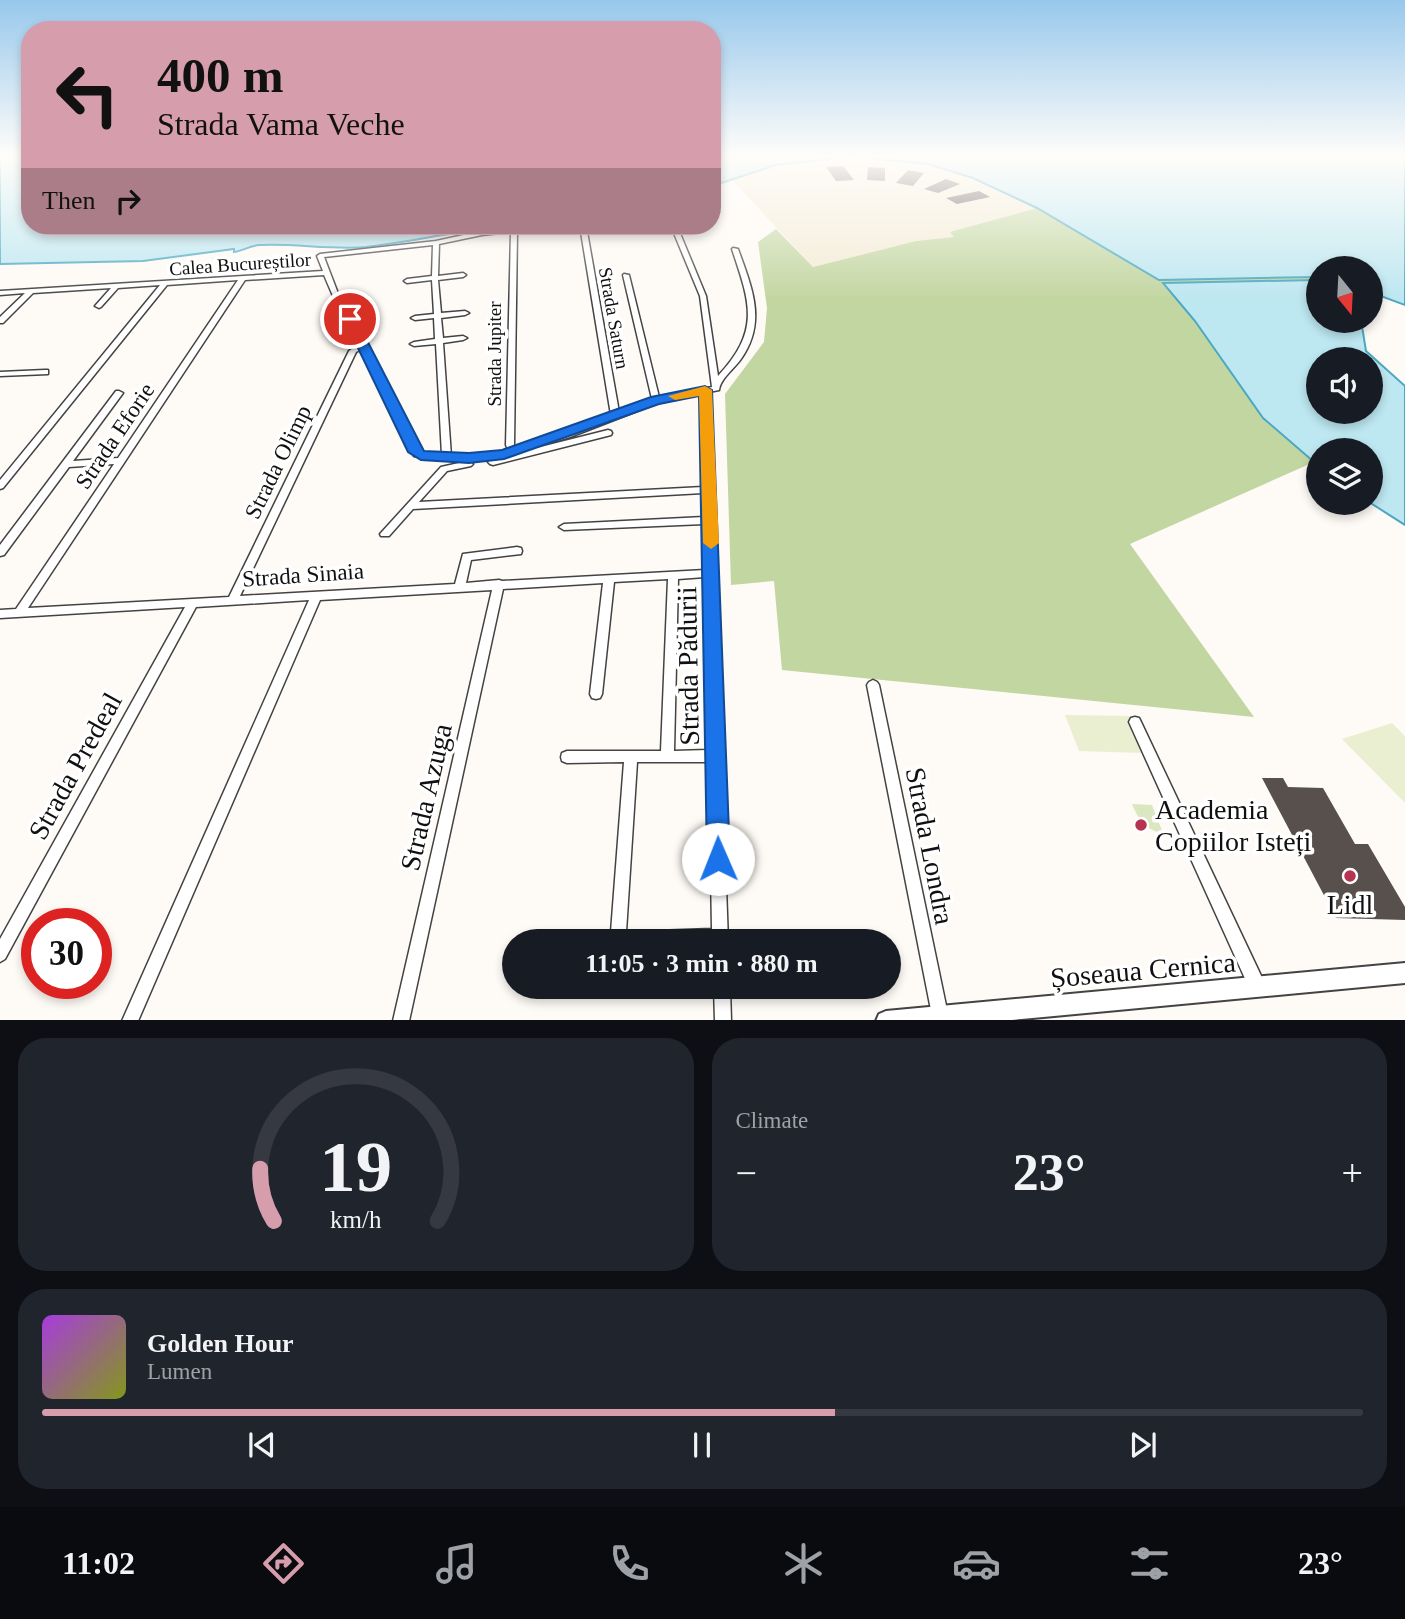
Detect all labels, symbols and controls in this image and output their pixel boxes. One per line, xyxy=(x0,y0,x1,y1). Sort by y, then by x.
text: 400 m xyxy=(157,48,284,103)
icon: left xyxy=(42,49,133,140)
text: Strada Vama Veche xyxy=(157,106,405,142)
icon: right xyxy=(109,182,147,220)
text: Then xyxy=(42,186,95,215)
street label: Calea Bucureștilor xyxy=(168,249,312,279)
north arrow xyxy=(1306,256,1382,332)
map controls xyxy=(1306,256,1383,515)
street label: Strada Saturn xyxy=(595,266,633,371)
pin xyxy=(320,289,380,349)
icon: arrive xyxy=(331,300,369,338)
street label: Strada Jupiter xyxy=(484,301,505,407)
button: sound xyxy=(1306,347,1383,424)
street label: Strada Eforie xyxy=(71,378,159,494)
street label: Strada Olimp xyxy=(240,401,316,523)
button: layers xyxy=(1306,438,1383,515)
street label: Strada Sinaia xyxy=(241,558,365,592)
street label: Strada Pădurii xyxy=(671,586,705,746)
street label: Strada Predeal xyxy=(22,687,128,845)
street label: Strada Azuga xyxy=(394,720,458,874)
street label: Strada Londra xyxy=(900,765,961,928)
place label: Academia Copiilor Isteți xyxy=(1155,794,1312,857)
marker: Academia Copiilor Isteți xyxy=(1133,817,1149,833)
position arrow xyxy=(681,822,755,896)
marker: Lidl xyxy=(1342,868,1358,884)
place label: Lidl xyxy=(1327,889,1374,920)
speed limit sign: 30 xyxy=(21,908,112,999)
street label: Șoseaua Cernica xyxy=(1049,946,1237,994)
text: 11:05 · 3 min · 880 m xyxy=(585,949,818,978)
text: Climate xyxy=(736,1108,808,1133)
text: 19 xyxy=(319,1126,392,1207)
text: 23° xyxy=(1013,1144,1086,1201)
text: − xyxy=(736,1152,757,1194)
text: + xyxy=(1342,1152,1363,1194)
text: km/h xyxy=(330,1205,382,1232)
text: Golden Hour xyxy=(147,1329,294,1358)
text: Lumen xyxy=(147,1359,212,1384)
icon: previous xyxy=(243,1426,281,1464)
icon: pause xyxy=(683,1426,721,1464)
icon: next xyxy=(1124,1426,1162,1464)
icon: directions xyxy=(259,1539,308,1588)
icon: music xyxy=(432,1539,481,1588)
icon: phone xyxy=(605,1539,654,1588)
icon: climate xyxy=(779,1539,828,1588)
icon: car xyxy=(952,1539,1001,1588)
icon: filters xyxy=(1125,1539,1174,1588)
text: 11:02 xyxy=(62,1545,135,1581)
text: 23° xyxy=(1298,1545,1343,1581)

